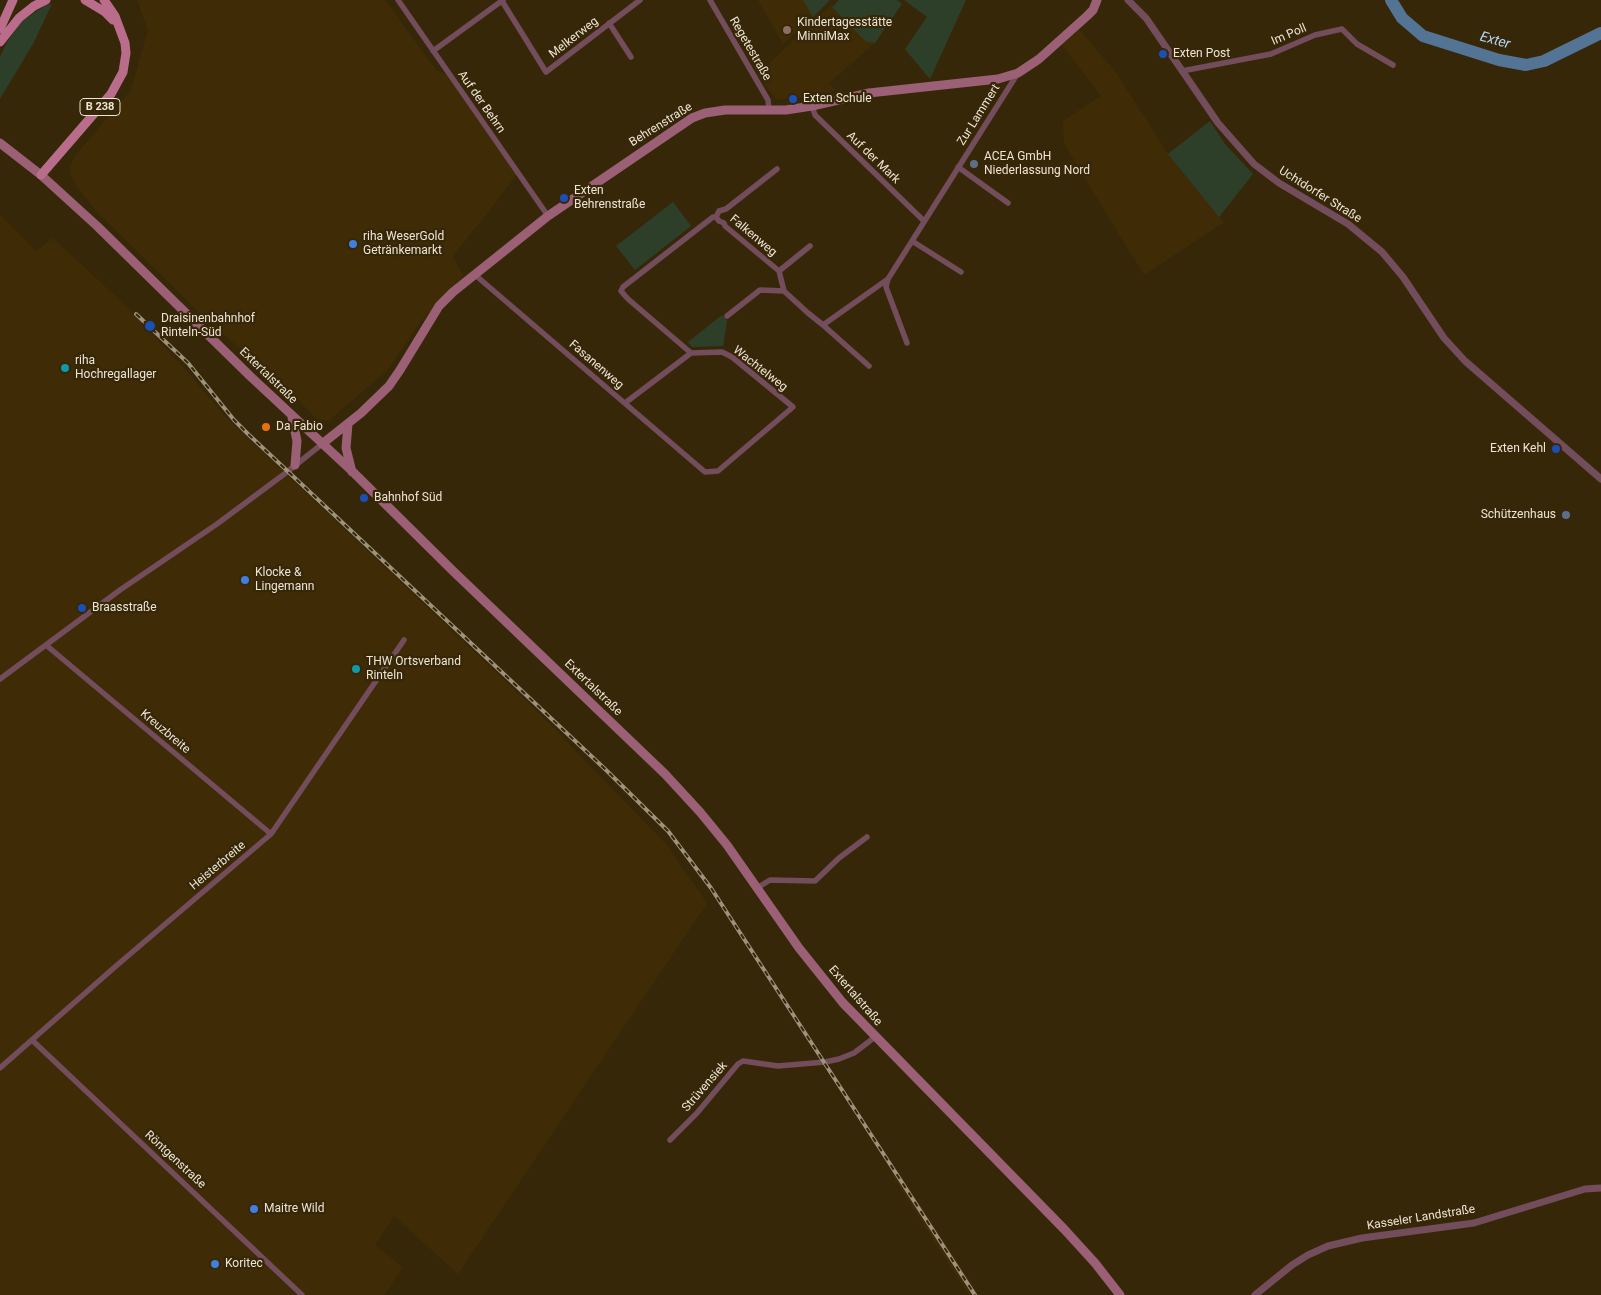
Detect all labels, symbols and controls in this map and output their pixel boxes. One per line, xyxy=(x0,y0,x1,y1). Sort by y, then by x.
street label: Melkerweg xyxy=(547,14,601,62)
street label: Regetestraße xyxy=(726,15,774,83)
place label: Kindertagesstätte MinniMax xyxy=(797,16,892,44)
street label: Im Poll xyxy=(1269,21,1309,49)
marker: Kindertagesstätte MinniMax xyxy=(781,24,793,36)
water label: Exter xyxy=(1478,29,1512,53)
place label: Exten Post xyxy=(1173,47,1230,61)
marker: Exten Post xyxy=(1157,48,1169,60)
street label: Auf der Behrn xyxy=(454,68,508,136)
street label: Zur Lammert xyxy=(955,82,1003,148)
place label: Exten Schule xyxy=(803,92,872,106)
marker: Exten Schule xyxy=(787,93,799,105)
road number: B 238 xyxy=(80,98,120,115)
street label: Behrenstraße xyxy=(627,100,695,150)
street label: Auf der Mark xyxy=(843,129,903,187)
place label: ACEA GmbH Niederlassung Nord xyxy=(984,150,1090,178)
marker: ACEA GmbH Niederlassung Nord xyxy=(968,158,980,170)
street label: Uchtdorfer Straße xyxy=(1276,164,1364,226)
place label: Exten Behrenstraße xyxy=(574,184,645,212)
marker: Exten Behrenstraße xyxy=(558,192,570,204)
street label: Falkenweg xyxy=(727,212,779,260)
place label: riha WeserGold Getränkemarkt xyxy=(363,230,444,258)
marker: riha WeserGold Getränkemarkt xyxy=(347,238,359,250)
place label: Draisinenbahnhof Rinteln-Süd xyxy=(161,312,255,340)
marker: Draisinenbahnhof Rinteln-Süd xyxy=(143,319,157,333)
street label: Fasanenweg xyxy=(566,337,626,393)
street label: Wachtelweg xyxy=(730,343,790,395)
street label: Extertalstraße xyxy=(236,345,300,407)
place label: riha Hochregallager xyxy=(75,354,156,382)
marker: riha Hochregallager xyxy=(59,362,71,374)
place label: Da Fabio xyxy=(276,420,323,434)
marker: Da Fabio xyxy=(260,421,272,433)
place label: Exten Kehl xyxy=(1490,442,1546,456)
marker: Exten Kehl xyxy=(1550,443,1562,455)
place label: Bahnhof Süd xyxy=(374,491,442,505)
marker: Bahnhof Süd xyxy=(358,492,370,504)
place label: Schützenhaus xyxy=(1481,508,1556,522)
marker: Schützenhaus xyxy=(1560,509,1572,521)
place label: Klocke & Lingemann xyxy=(255,566,314,594)
marker: Klocke & Lingemann xyxy=(239,574,251,586)
place label: Braasstraße xyxy=(92,601,157,615)
marker: Braasstraße xyxy=(76,602,88,614)
place label: THW Ortsverband Rinteln xyxy=(366,655,461,683)
street label: Extertalstraße xyxy=(561,657,625,719)
marker: THW Ortsverband Rinteln xyxy=(350,663,362,675)
street label: Kreuzbreite xyxy=(137,707,193,757)
street label: Heisterbreite xyxy=(187,838,249,894)
street label: Extertalstraße xyxy=(825,963,885,1029)
street label: Strüvensiek xyxy=(679,1059,731,1115)
street label: Röntgenstraße xyxy=(141,1128,209,1192)
place label: Maitre Wild xyxy=(264,1202,324,1216)
street label: Kasseler Landstraße xyxy=(1366,1202,1476,1234)
marker: Maitre Wild xyxy=(248,1203,260,1215)
place label: Koritec xyxy=(225,1257,263,1271)
marker: Koritec xyxy=(209,1258,221,1270)

